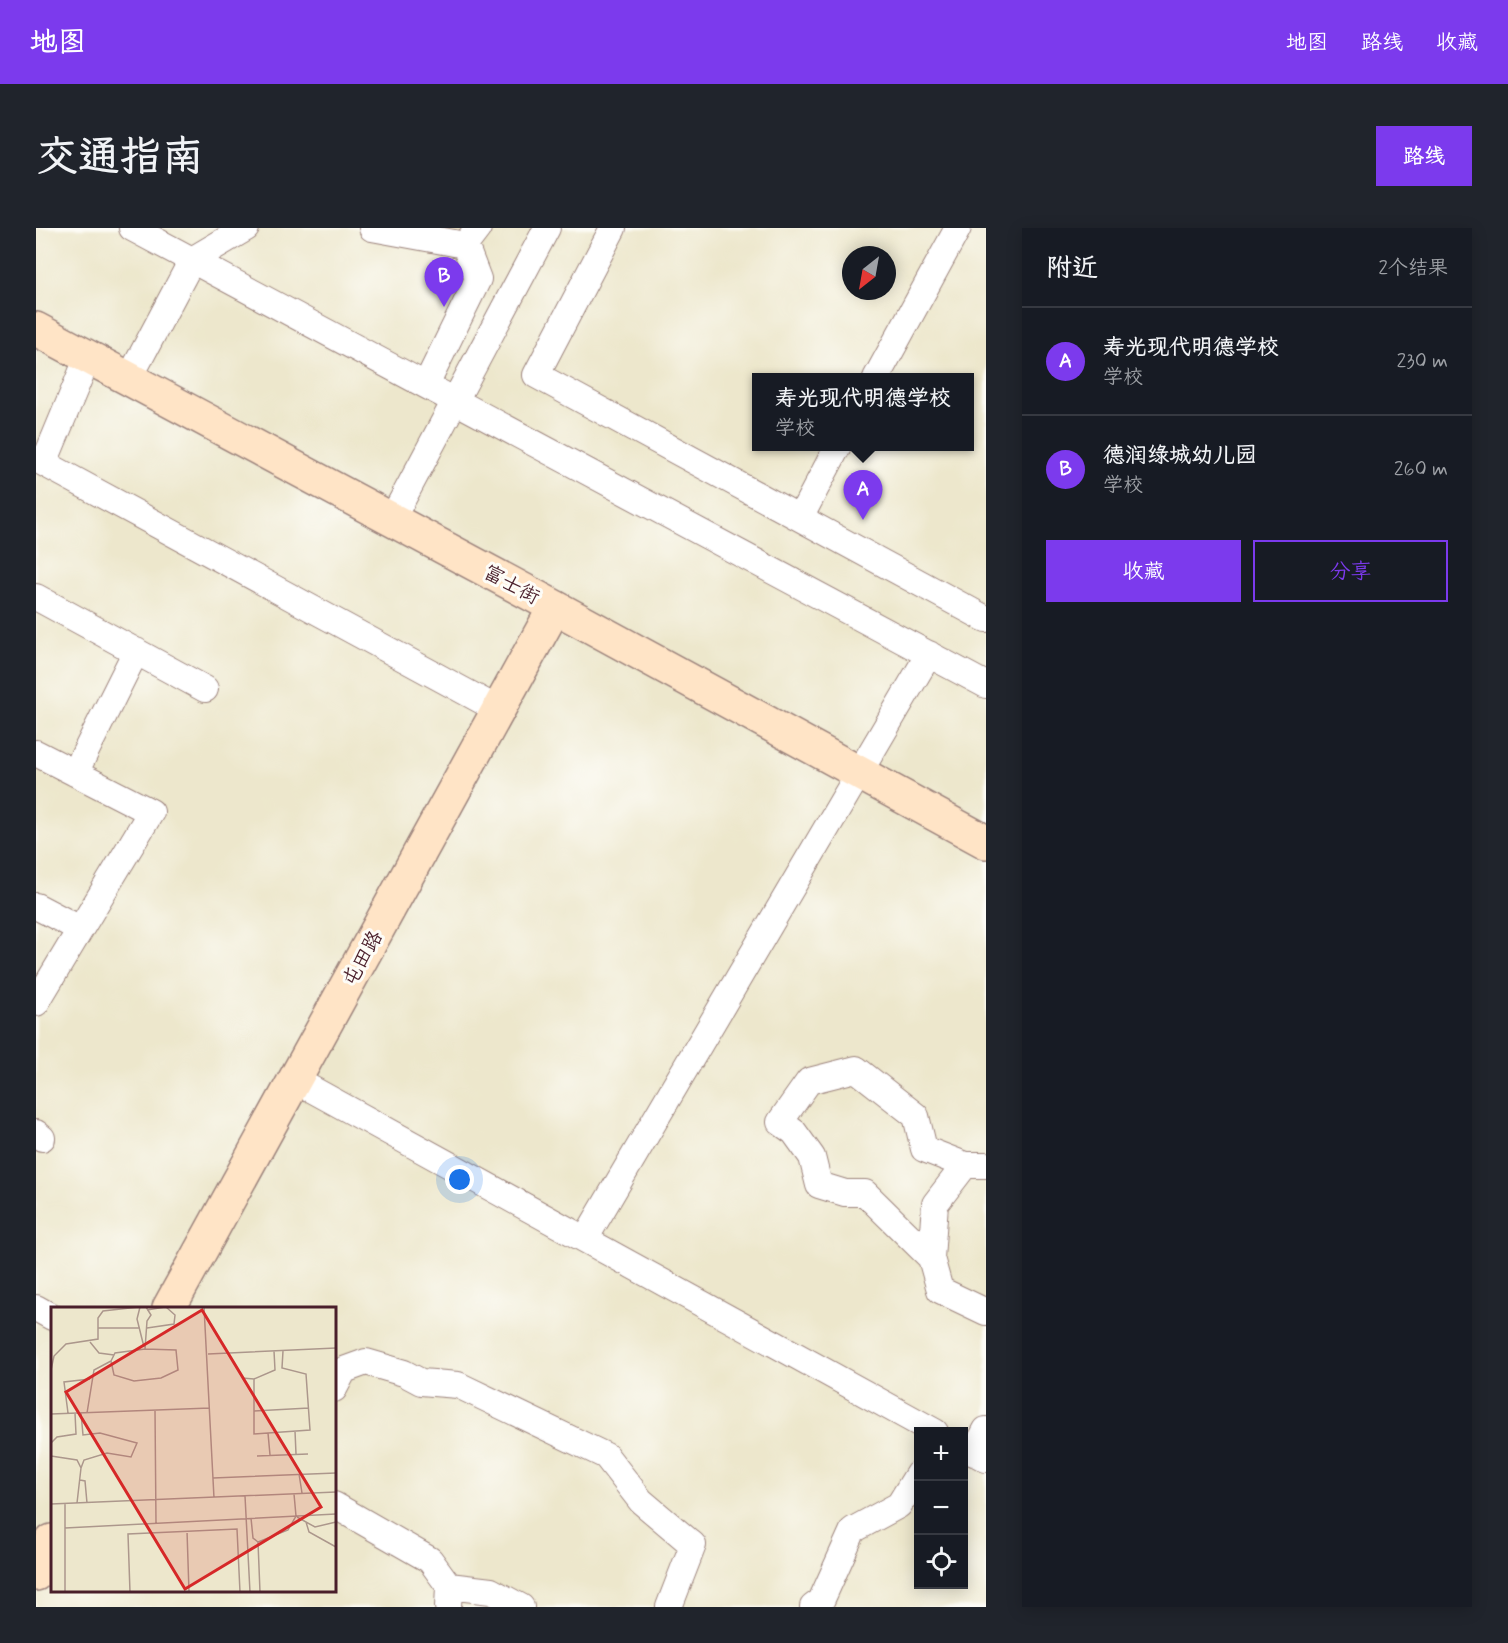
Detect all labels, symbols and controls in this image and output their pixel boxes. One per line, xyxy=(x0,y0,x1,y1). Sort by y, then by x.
text: 地图 xyxy=(30,25,86,62)
text: 地图 xyxy=(1286,29,1328,57)
text: 路线 xyxy=(1361,29,1403,57)
text: 收藏 xyxy=(1436,29,1478,57)
button: 路线 xyxy=(1376,126,1472,186)
text: 交通指南 xyxy=(36,131,204,186)
north arrow xyxy=(842,246,896,300)
text: 附近 xyxy=(1046,252,1098,286)
text: 2个结果 xyxy=(1378,255,1448,282)
pin: B xyxy=(424,257,464,307)
text: 寿光现代明德学校 xyxy=(1103,334,1279,362)
text: A xyxy=(1059,348,1072,375)
text: 230 m xyxy=(1396,348,1448,375)
text: 学校 xyxy=(1103,364,1143,391)
popup xyxy=(752,373,974,451)
text: 寿光现代明德学校 xyxy=(775,385,951,413)
text: 学校 xyxy=(775,415,815,442)
text: 德润绿城幼儿园 xyxy=(1103,442,1257,470)
text: B xyxy=(1059,456,1072,483)
text: 260 m xyxy=(1394,456,1448,483)
pin: A xyxy=(844,470,882,520)
text: 学校 xyxy=(1103,472,1143,499)
button: 收藏 xyxy=(1046,540,1241,602)
button: 分享 xyxy=(1253,540,1448,602)
street label: 富士街 xyxy=(478,559,544,611)
street label: 屯田路 xyxy=(337,925,390,992)
your location xyxy=(445,1165,474,1194)
inset map xyxy=(51,1307,336,1592)
map controls xyxy=(914,1427,968,1589)
button: + xyxy=(914,1427,968,1481)
button: − xyxy=(914,1481,968,1535)
button: locate xyxy=(914,1535,968,1589)

